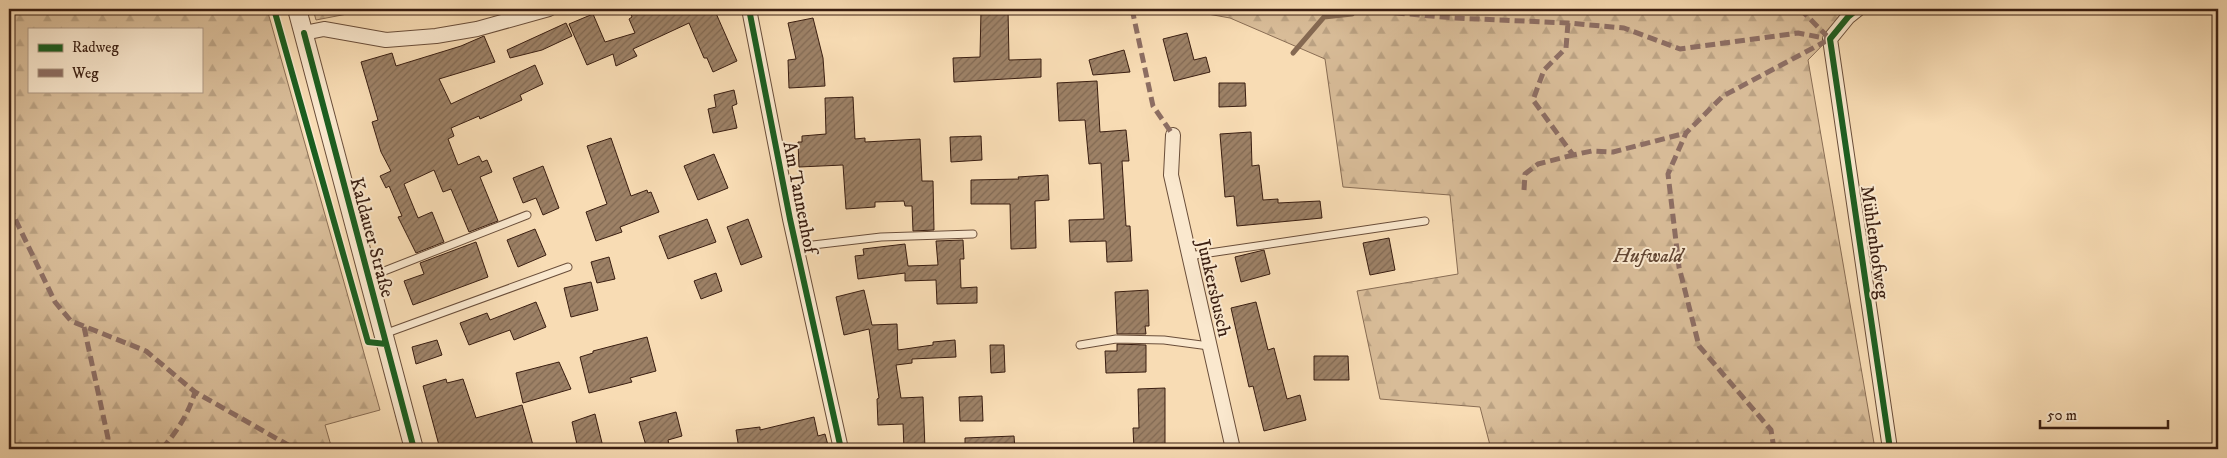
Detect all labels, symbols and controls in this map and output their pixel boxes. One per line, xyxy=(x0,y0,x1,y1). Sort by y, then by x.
legend xyxy=(28,28,202,92)
text: Radweg xyxy=(72,38,120,57)
text: Weg xyxy=(71,64,99,83)
street label: Am Tannenhof xyxy=(777,139,822,258)
street label: Kaldauer Straße xyxy=(344,175,399,300)
street label: Mühlenhofweg xyxy=(1855,184,1894,301)
street label: Junkersbusch xyxy=(1191,235,1236,339)
park label: Hufwald xyxy=(1612,245,1686,268)
scale bar xyxy=(2040,398,2167,430)
text: 50 m xyxy=(2047,406,2077,425)

